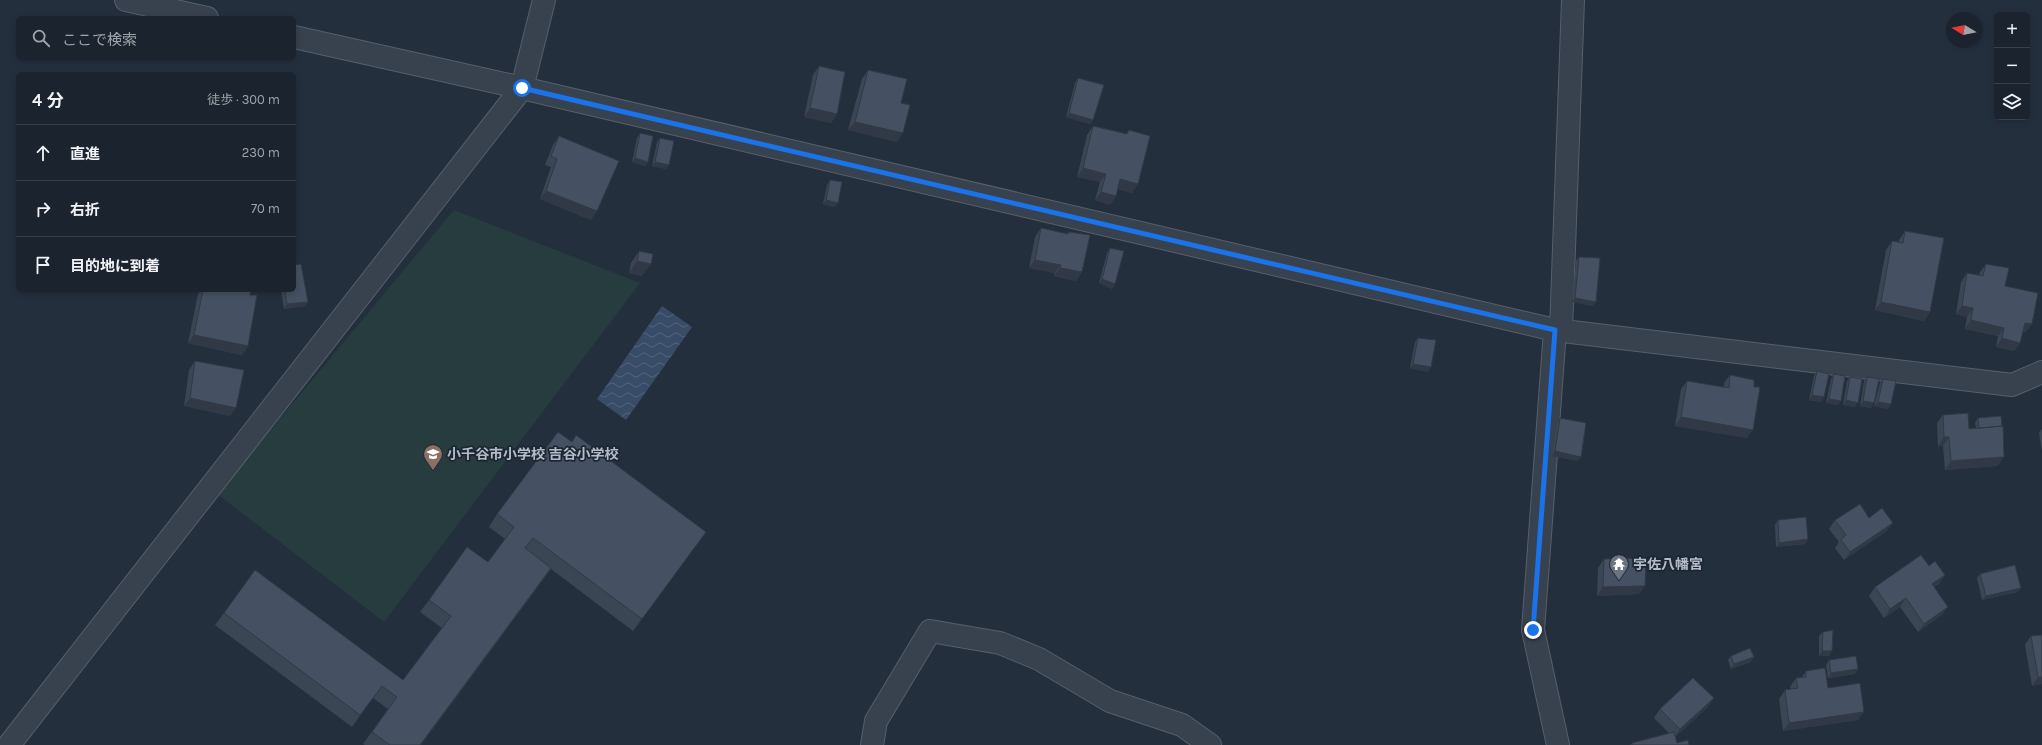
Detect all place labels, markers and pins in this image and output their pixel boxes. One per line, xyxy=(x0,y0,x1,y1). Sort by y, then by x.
school or university icon: 小千谷市小学校 吉谷小学校 xyxy=(422,443,444,471)
place label: 小千谷市小学校 吉谷小学校 xyxy=(447,446,619,463)
temple icon: 宇佐八幡宮 xyxy=(1608,553,1630,581)
place label: 宇佐八幡宮 xyxy=(1633,556,1703,573)

